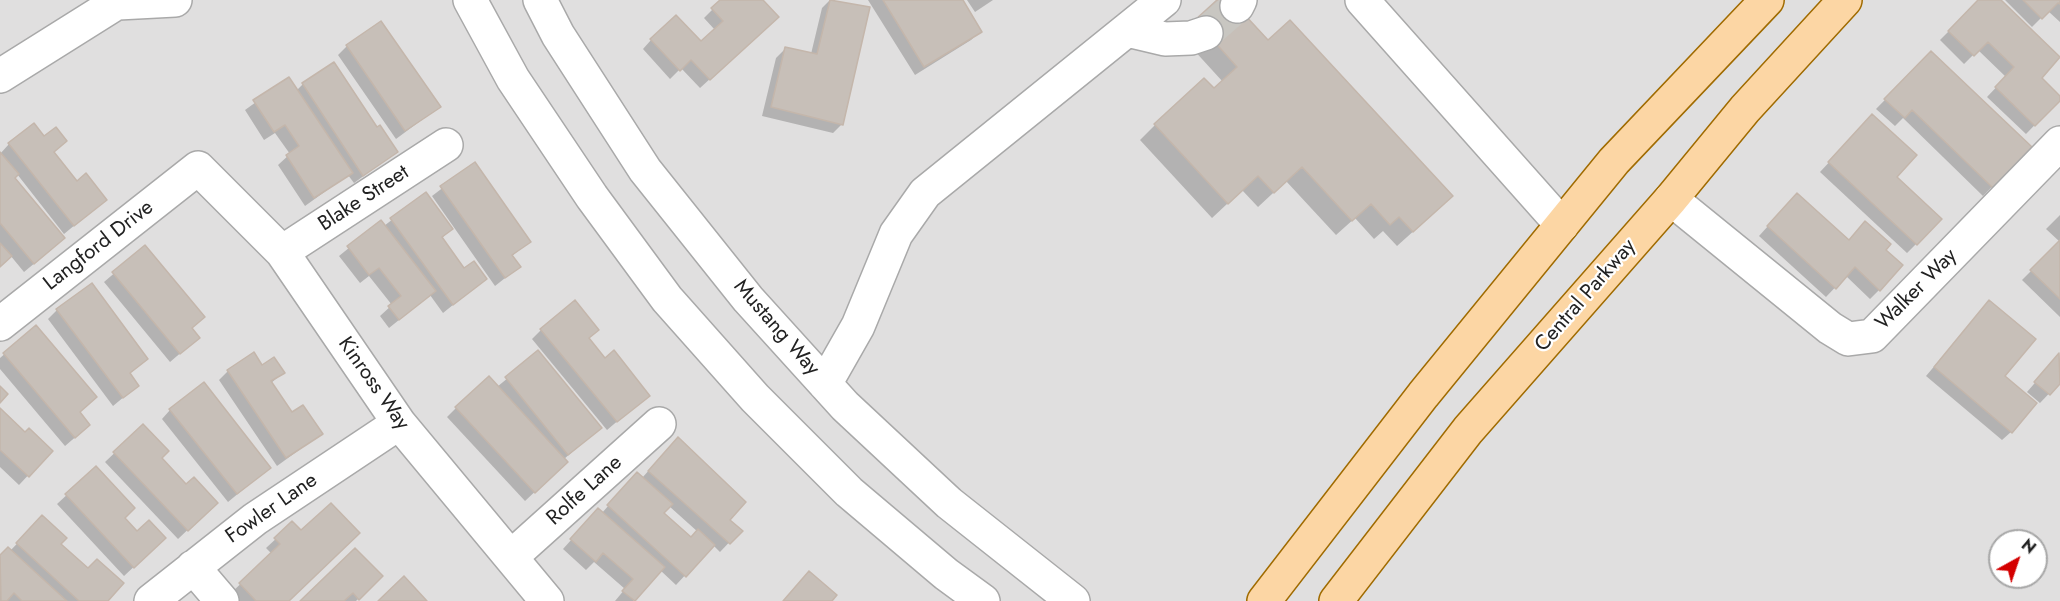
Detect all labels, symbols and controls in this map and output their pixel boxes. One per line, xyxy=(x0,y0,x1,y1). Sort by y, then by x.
street label: Blake Street xyxy=(314,160,414,238)
street label: Langford Drive xyxy=(39,195,159,297)
street label: Central Parkway xyxy=(1530,235,1642,357)
street label: Walker Way xyxy=(1871,244,1963,336)
street label: Mustang Way xyxy=(728,275,824,381)
street label: Kinross Way xyxy=(332,333,414,435)
street label: Rolfe Lane xyxy=(542,451,628,531)
street label: Fowler Lane xyxy=(221,468,323,550)
north arrow xyxy=(1988,529,2048,589)
text: N xyxy=(2016,533,2041,559)

